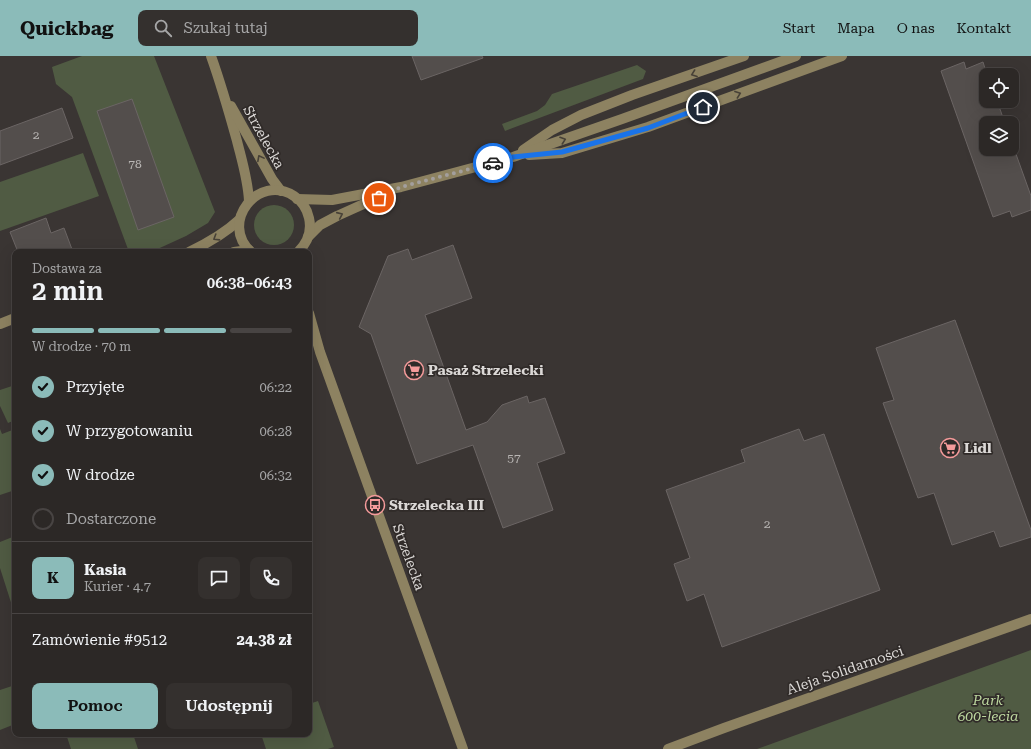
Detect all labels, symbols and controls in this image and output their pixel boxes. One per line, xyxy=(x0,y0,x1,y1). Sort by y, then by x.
search box xyxy=(138,10,418,46)
text: Quickbag xyxy=(20,17,114,40)
icon: search xyxy=(152,17,174,39)
text: Szukaj tutaj xyxy=(184,19,268,37)
text: Start xyxy=(783,20,815,36)
text: Mapa xyxy=(837,20,875,36)
text: O nas xyxy=(897,20,935,36)
text: Kontakt xyxy=(957,20,1011,36)
map controls xyxy=(979,68,1019,156)
button: locate xyxy=(979,68,1019,108)
one-way arrow xyxy=(691,69,698,78)
pin xyxy=(686,90,720,124)
one-way arrow xyxy=(735,90,742,98)
icon: home xyxy=(692,96,714,118)
street label: Strzelecka xyxy=(240,103,288,172)
button: layers xyxy=(979,116,1019,156)
house number: 2 xyxy=(33,128,40,142)
one-way arrow xyxy=(560,136,567,144)
courier xyxy=(473,143,513,183)
icon: car xyxy=(482,152,504,174)
one-way arrow xyxy=(257,155,265,162)
house number: 78 xyxy=(128,157,142,171)
pin xyxy=(362,181,396,215)
icon: bag xyxy=(368,187,390,209)
one-way arrow xyxy=(335,212,343,220)
one-way arrow xyxy=(213,233,220,241)
text: Dostawa za xyxy=(32,261,102,276)
text: 06:38–06:43 xyxy=(207,274,292,292)
text: 2 min xyxy=(32,276,104,306)
text: W drodze · 70 m xyxy=(32,339,131,354)
supermarket icon: Pasaż Strzelecki xyxy=(403,359,425,381)
place label: Pasaż Strzelecki xyxy=(428,362,544,378)
icon: check xyxy=(32,376,54,398)
text: Przyjęte xyxy=(66,378,125,396)
text: 06:22 xyxy=(260,380,292,395)
icon: check xyxy=(32,420,54,442)
text: W przygotowaniu xyxy=(66,422,193,440)
text: 06:28 xyxy=(260,424,292,439)
supermarket icon: Lidl xyxy=(939,437,961,459)
place label: Lidl xyxy=(964,440,992,456)
house number: 57 xyxy=(507,451,521,465)
icon: check xyxy=(32,464,54,486)
text: W drodze xyxy=(66,466,135,484)
text: 06:32 xyxy=(260,468,292,483)
bus stop icon: Strzelecka III xyxy=(364,494,386,516)
place label: Strzelecka III xyxy=(389,497,485,513)
text: Dostarczone xyxy=(66,510,156,528)
house number: 2 xyxy=(764,517,771,531)
street label: Strzelecka xyxy=(390,522,429,593)
button: chat xyxy=(198,557,240,599)
button: phone xyxy=(250,557,292,599)
text: Kasia xyxy=(84,561,126,579)
text: K xyxy=(47,569,59,587)
text: Kurier · 4.7 xyxy=(84,579,151,594)
text: Zamówienie #9512 xyxy=(32,631,167,649)
text: 24.38 zł xyxy=(237,631,292,649)
street label: Aleja Solidarności xyxy=(785,642,906,697)
button: Pomoc xyxy=(32,683,158,729)
button: Udostępnij xyxy=(166,683,292,729)
park label: Park 600-lecia xyxy=(957,692,1019,724)

